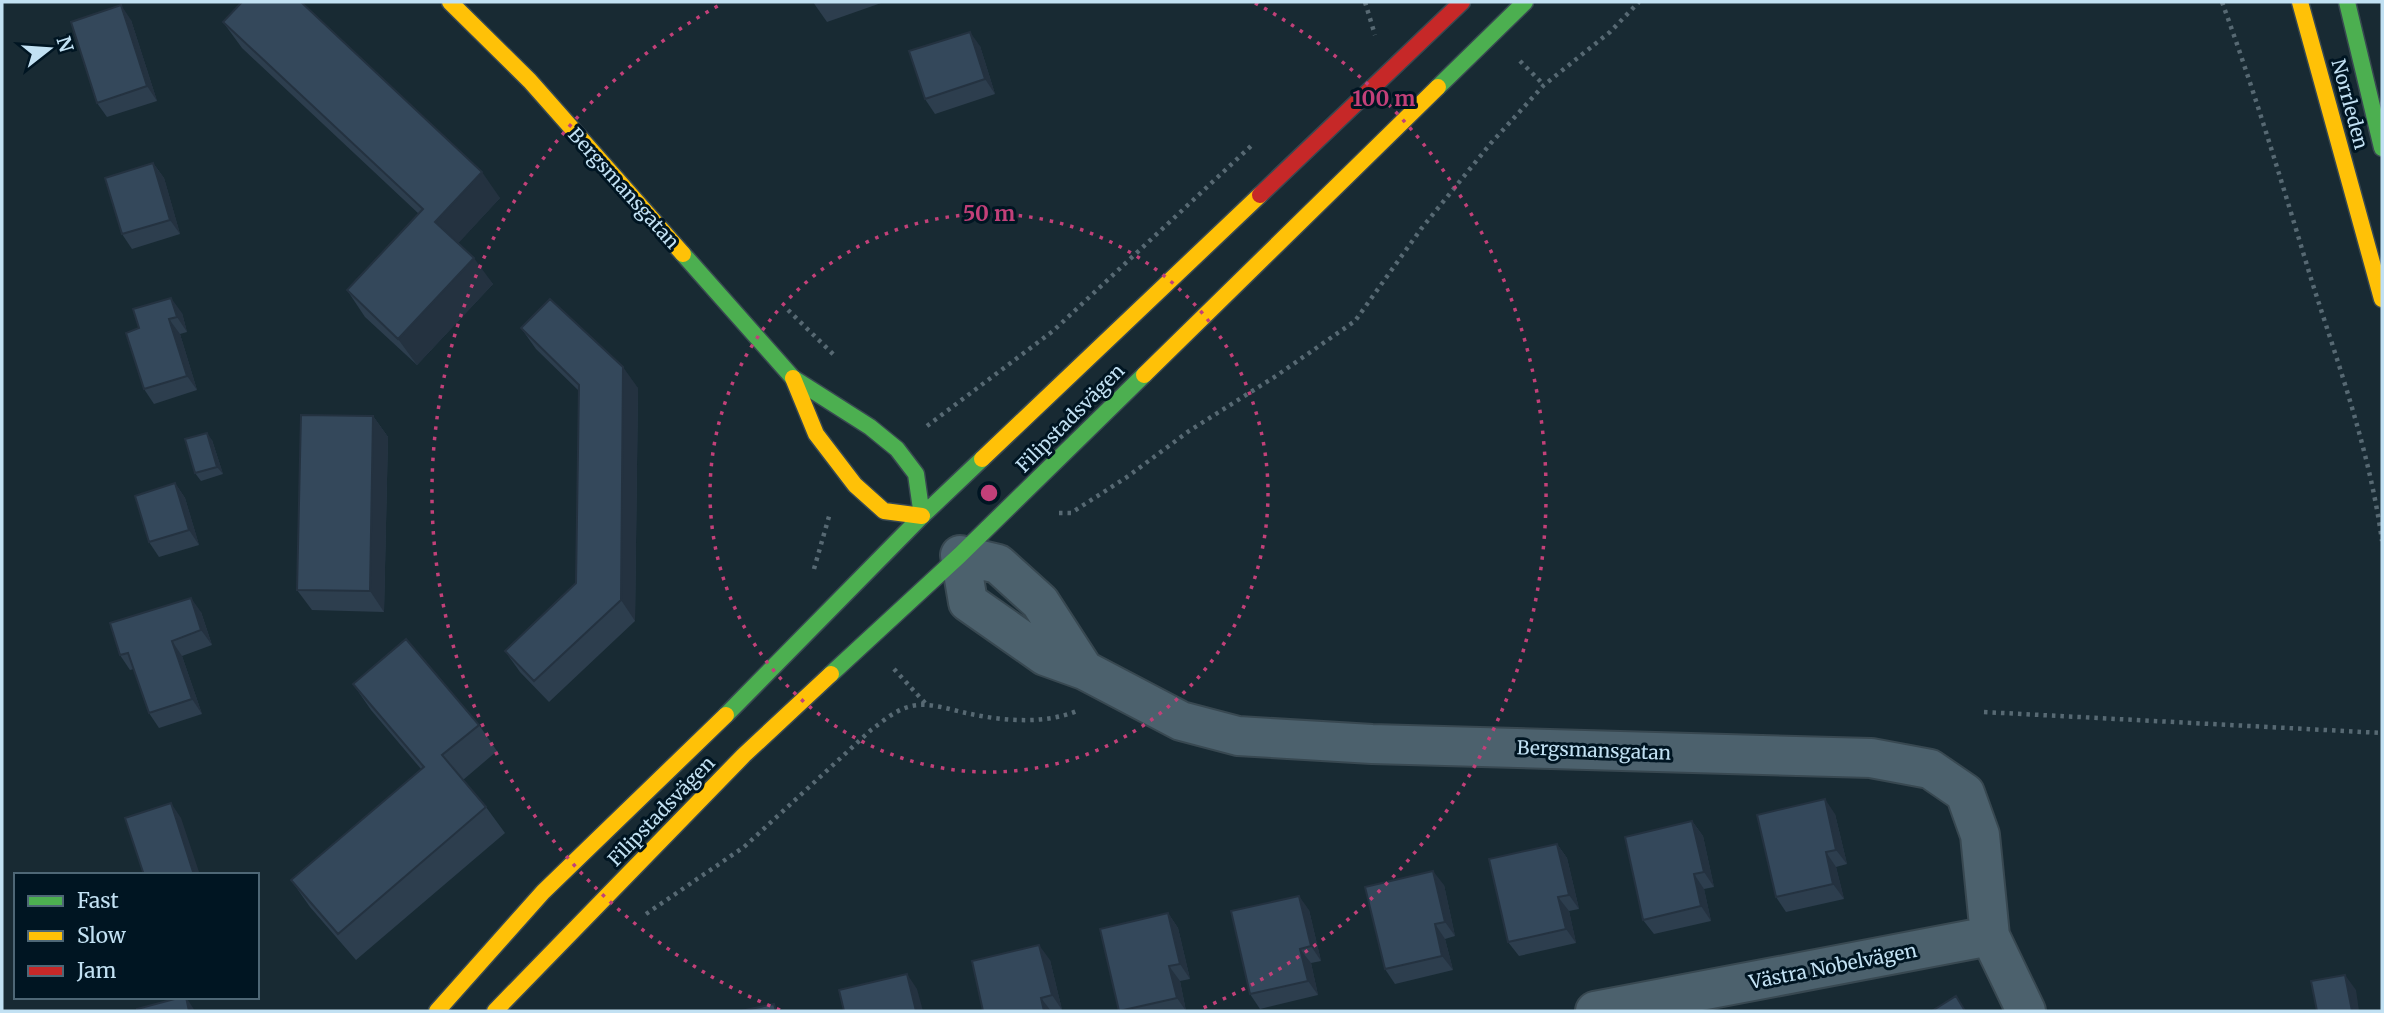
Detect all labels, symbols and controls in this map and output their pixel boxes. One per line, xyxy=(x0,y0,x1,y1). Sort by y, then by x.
north arrow xyxy=(14,14,84,84)
text: N xyxy=(52,33,79,55)
street label: Norrleden xyxy=(2326,56,2374,152)
text: 100 m xyxy=(1353,85,1415,112)
street label: Bergsmansgatan xyxy=(563,123,685,254)
text: 50 m xyxy=(963,200,1015,227)
street label: Filipstadsvägen xyxy=(1011,358,1130,477)
centre of rings xyxy=(977,481,1001,505)
street label: Bergsmansgatan xyxy=(1516,735,1672,765)
street label: Filipstadsvägen xyxy=(603,751,720,871)
legend xyxy=(14,873,259,999)
text: Fast xyxy=(77,887,119,914)
text: Slow xyxy=(77,922,126,949)
street label: Västra Nobelvägen xyxy=(1746,938,1919,994)
text: Jam xyxy=(76,957,116,984)

